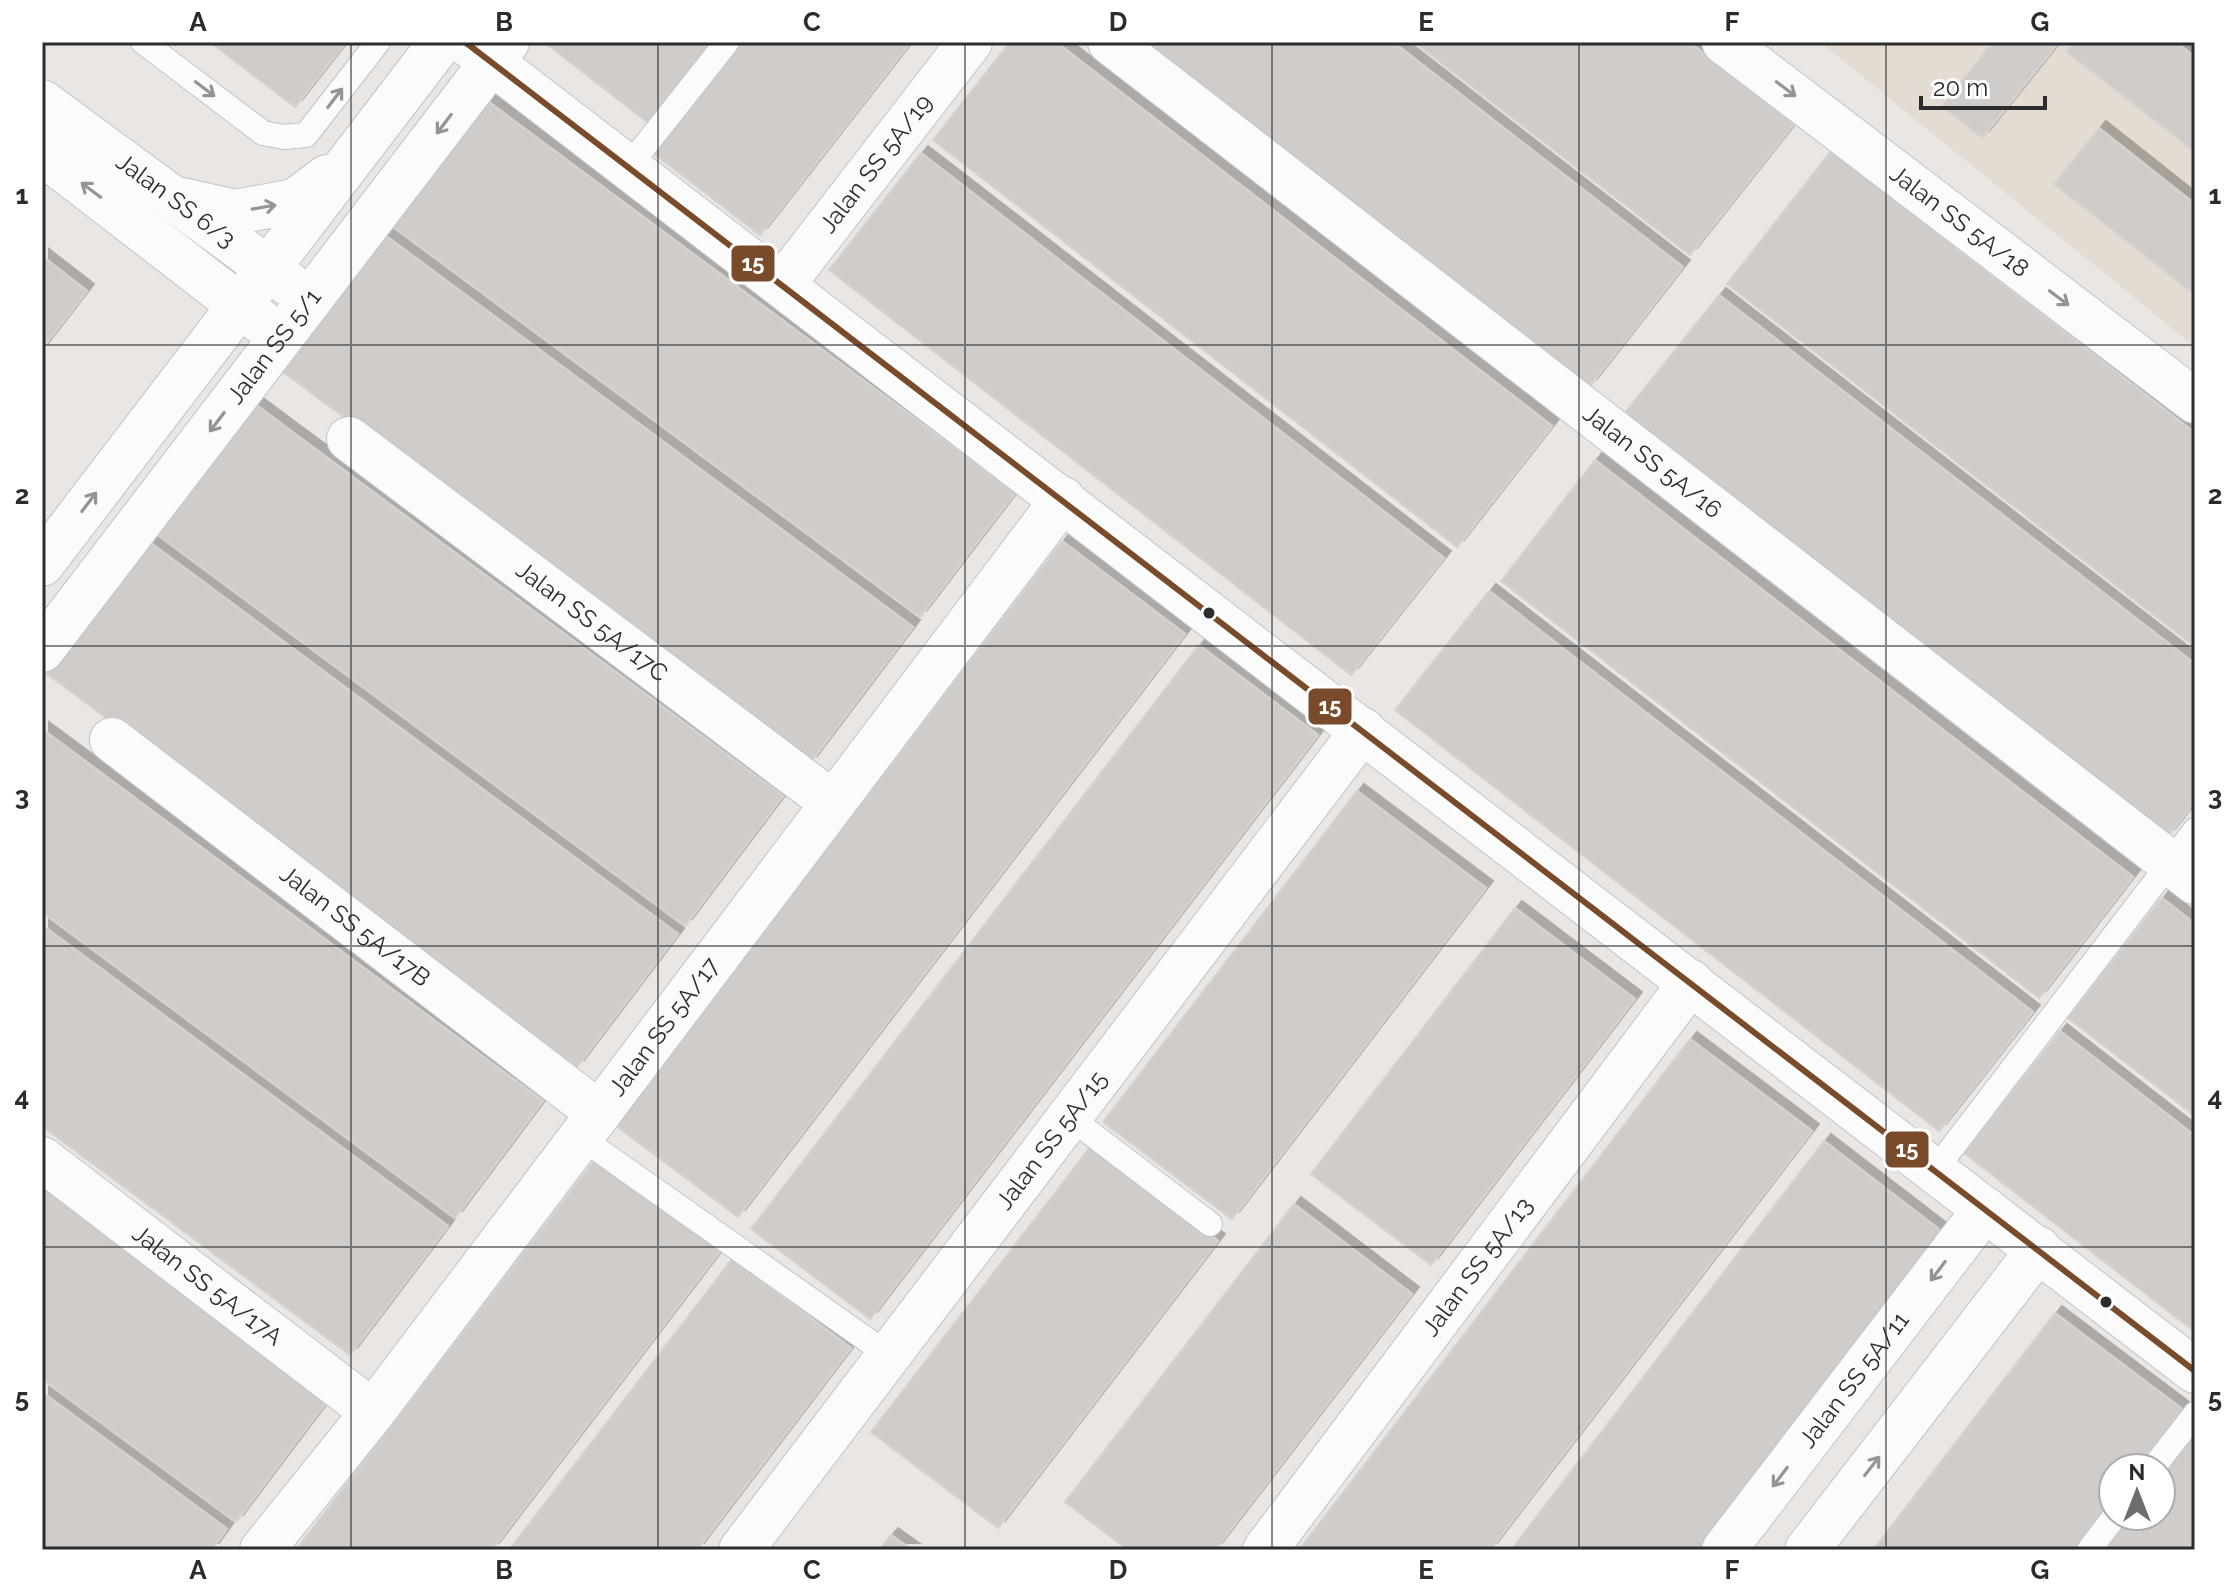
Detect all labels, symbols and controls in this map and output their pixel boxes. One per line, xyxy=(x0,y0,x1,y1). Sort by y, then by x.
text: A xyxy=(189,7,207,37)
text: B xyxy=(495,7,513,37)
text: C xyxy=(803,7,821,37)
text: D xyxy=(1109,7,1127,37)
text: E xyxy=(1418,7,1434,37)
text: F xyxy=(1725,7,1740,37)
text: G xyxy=(2031,7,2049,37)
scale bar xyxy=(1921,60,2045,110)
text: 20 m xyxy=(1933,73,1988,102)
one-way arrow xyxy=(194,80,215,97)
one-way arrow xyxy=(1775,81,1796,98)
one-way arrow xyxy=(327,87,344,109)
street label: Jalan SS 5A/19 xyxy=(813,88,938,238)
one-way arrow xyxy=(436,113,453,134)
street label: Jalan SS 6/3 xyxy=(111,147,241,253)
street label: Jalan SS 5A/18 xyxy=(1884,159,2035,283)
text: 1 xyxy=(16,180,29,210)
text: 1 xyxy=(2209,180,2222,210)
one-way arrow xyxy=(81,181,102,198)
one-way arrow xyxy=(250,199,276,214)
line badge: 15 xyxy=(730,244,776,283)
text: 15 xyxy=(741,250,765,276)
street label: Jalan SS 5/1 xyxy=(221,283,327,409)
one-way arrow xyxy=(2048,289,2069,306)
street label: Jalan SS 5A/16 xyxy=(1578,399,1728,524)
one-way arrow xyxy=(208,411,225,432)
text: 2 xyxy=(15,480,29,510)
text: 2 xyxy=(2208,480,2222,510)
one-way arrow xyxy=(81,492,98,513)
street label: Jalan SS 5A/17C xyxy=(511,555,674,688)
unlabelled marker xyxy=(1201,605,1217,621)
line badge: 15 xyxy=(1307,687,1353,726)
text: 15 xyxy=(1318,693,1342,719)
text: 3 xyxy=(15,781,29,811)
text: 3 xyxy=(2208,781,2222,811)
street label: Jalan SS 5A/17B xyxy=(274,859,436,992)
street label: Jalan SS 5A/17 xyxy=(602,951,725,1101)
street label: Jalan SS 5A/15 xyxy=(989,1065,1113,1215)
text: 4 xyxy=(15,1082,29,1112)
text: 4 xyxy=(2208,1082,2222,1112)
line badge: 15 xyxy=(1884,1130,1930,1169)
text: 15 xyxy=(1895,1136,1919,1162)
street label: Jalan SS 5A/13 xyxy=(1416,1191,1538,1342)
street label: Jalan SS 5A/17A xyxy=(127,1218,288,1351)
one-way arrow xyxy=(1929,1259,1946,1281)
unlabelled marker xyxy=(2098,1294,2114,1310)
street label: Jalan SS 5A/11 xyxy=(1793,1306,1915,1453)
text: 5 xyxy=(15,1383,29,1413)
text: 5 xyxy=(2208,1383,2222,1413)
north arrow xyxy=(2097,1452,2177,1532)
one-way arrow xyxy=(1863,1456,1880,1477)
text: N xyxy=(2129,1459,2145,1485)
one-way arrow xyxy=(1771,1466,1788,1487)
text: A xyxy=(189,1555,207,1585)
text: B xyxy=(495,1555,513,1585)
text: C xyxy=(803,1555,821,1585)
text: D xyxy=(1109,1555,1127,1585)
text: E xyxy=(1418,1555,1434,1585)
text: F xyxy=(1725,1555,1740,1585)
text: G xyxy=(2031,1555,2049,1585)

